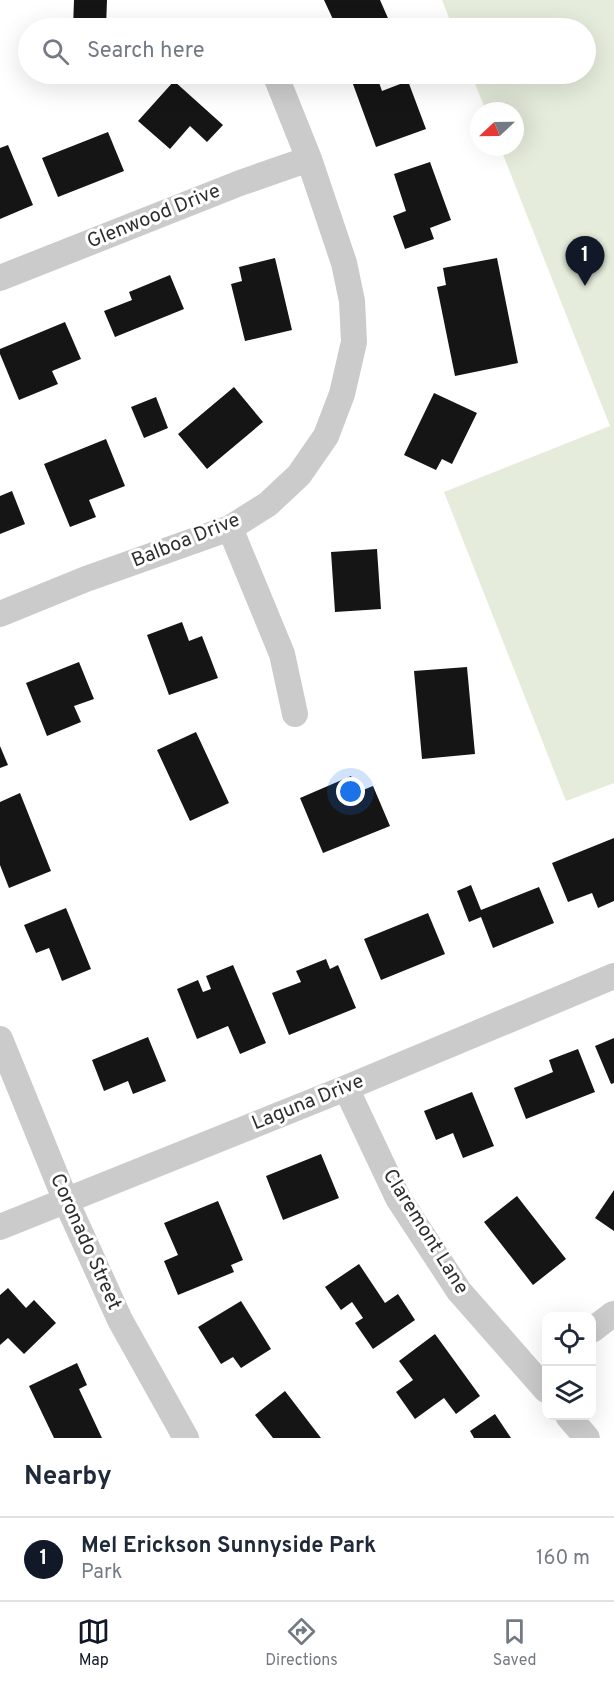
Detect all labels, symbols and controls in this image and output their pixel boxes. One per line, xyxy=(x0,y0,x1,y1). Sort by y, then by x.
search box xyxy=(18,18,596,84)
icon: search xyxy=(39,35,72,68)
text: Search here xyxy=(87,38,205,65)
north arrow xyxy=(470,102,524,156)
street label: Glenwood Drive xyxy=(84,178,224,256)
pin: 1 xyxy=(566,236,604,286)
street label: Balboa Drive xyxy=(128,507,244,575)
your location xyxy=(336,777,365,806)
street label: Laguna Drive xyxy=(248,1069,368,1137)
street label: Claremont Lane xyxy=(376,1164,474,1300)
street label: Coronado Street xyxy=(43,1170,127,1314)
map controls xyxy=(542,1312,596,1420)
button: locate xyxy=(542,1312,596,1366)
button: layers xyxy=(542,1366,596,1420)
text: Nearby xyxy=(24,1461,112,1494)
text: Mel Erickson Sunnyside Park xyxy=(81,1533,376,1560)
text: 1 xyxy=(40,1546,48,1572)
text: 160 m xyxy=(536,1546,590,1572)
text: Park xyxy=(81,1560,122,1586)
tab: Map xyxy=(77,1615,110,1671)
tab: Directions xyxy=(265,1615,338,1671)
tab: Saved xyxy=(493,1615,537,1671)

